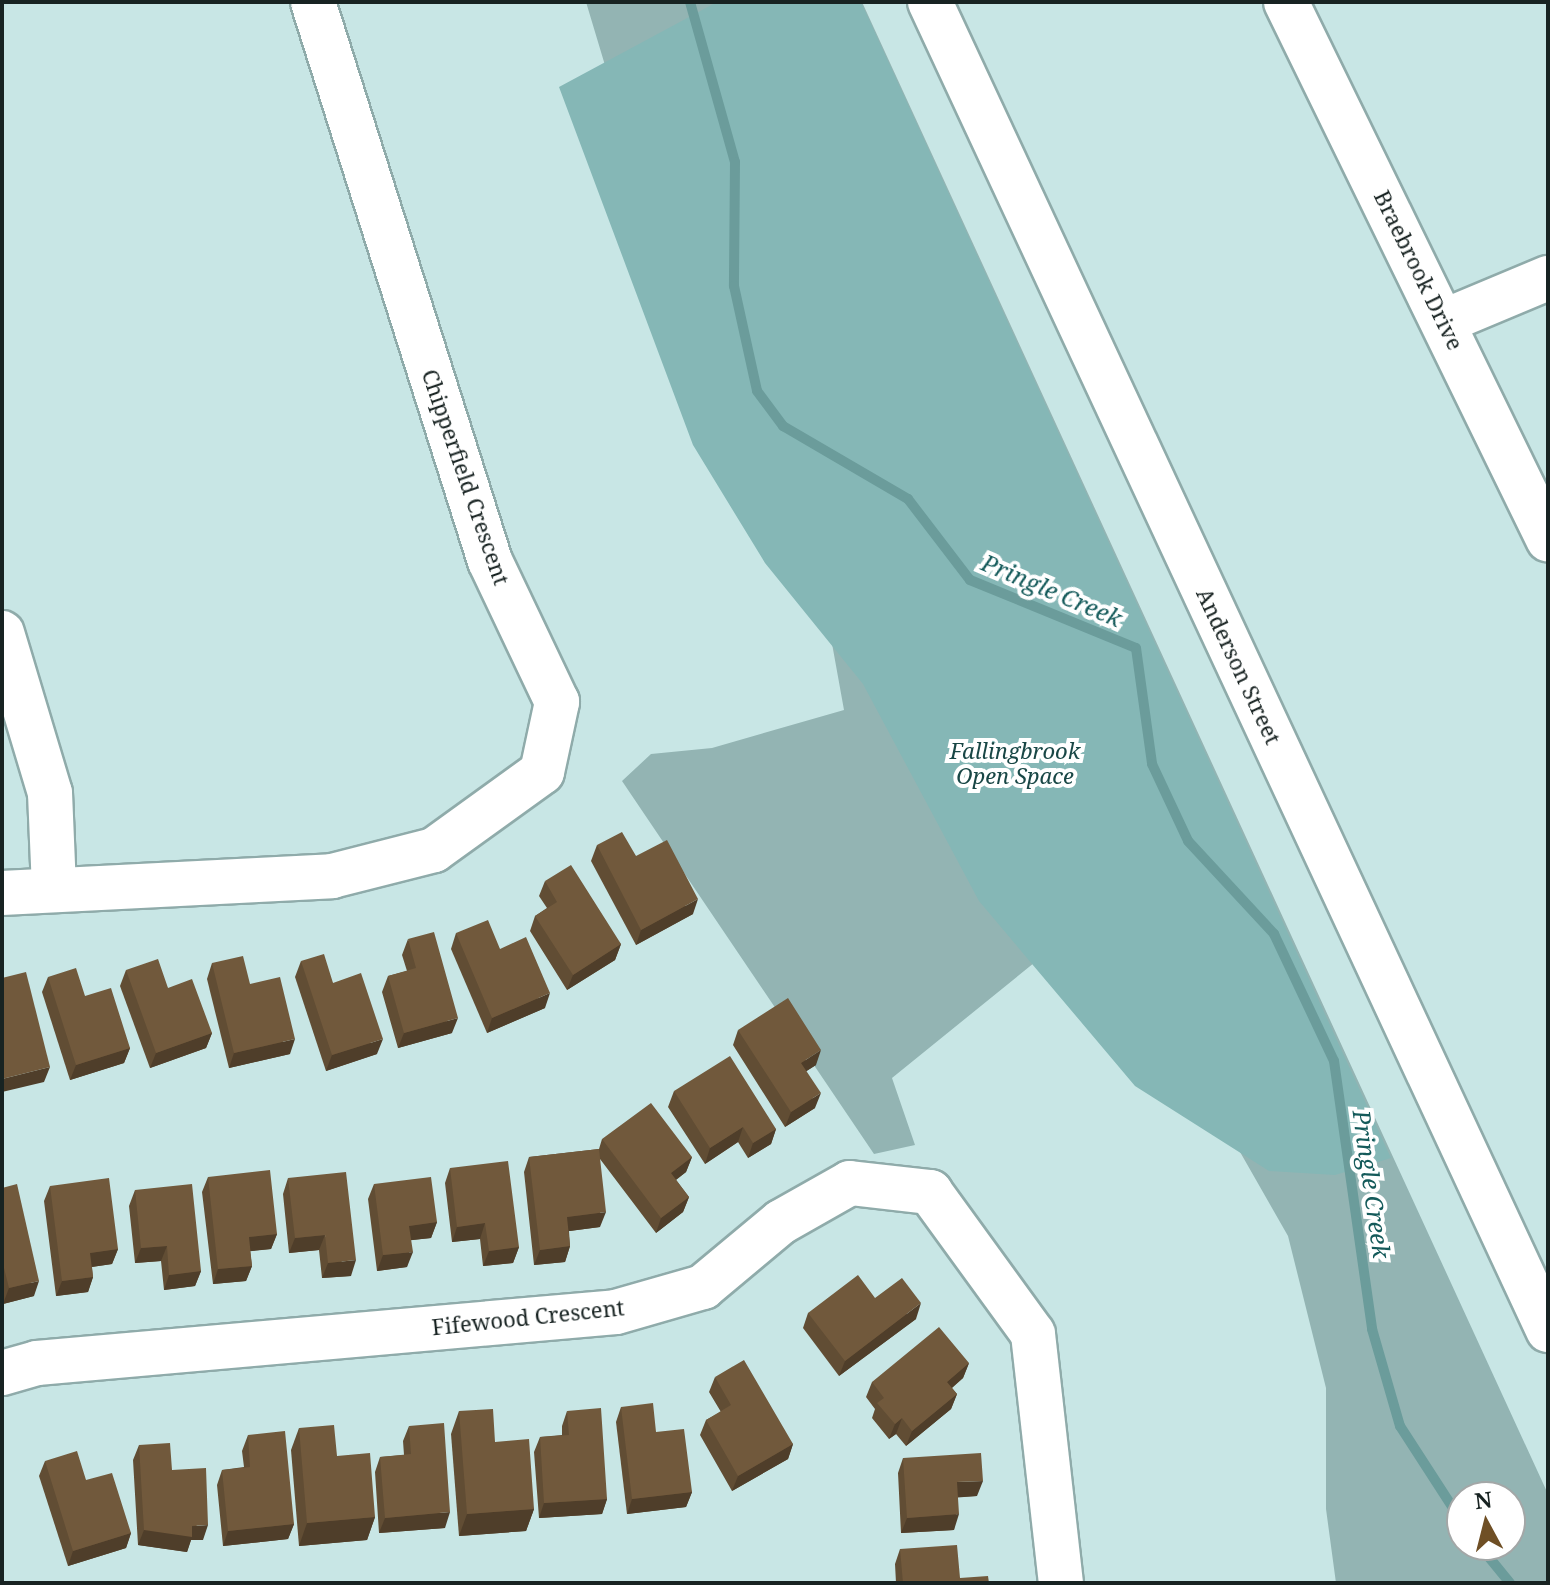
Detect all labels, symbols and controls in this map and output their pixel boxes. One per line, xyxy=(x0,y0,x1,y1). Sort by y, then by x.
street label: Braebrook Drive xyxy=(1369,186,1469,354)
street label: Chipperfield Crescent xyxy=(417,366,515,588)
water label: Pringle Creek xyxy=(978,548,1126,632)
street label: Anderson Street xyxy=(1191,584,1287,748)
park label: Fallingbrook Open Space xyxy=(950,737,1080,788)
water label: Pringle Creek xyxy=(1347,1108,1397,1260)
street label: Fifewood Crescent xyxy=(430,1294,626,1340)
north arrow xyxy=(1446,1481,1526,1561)
text: N xyxy=(1473,1483,1494,1515)

